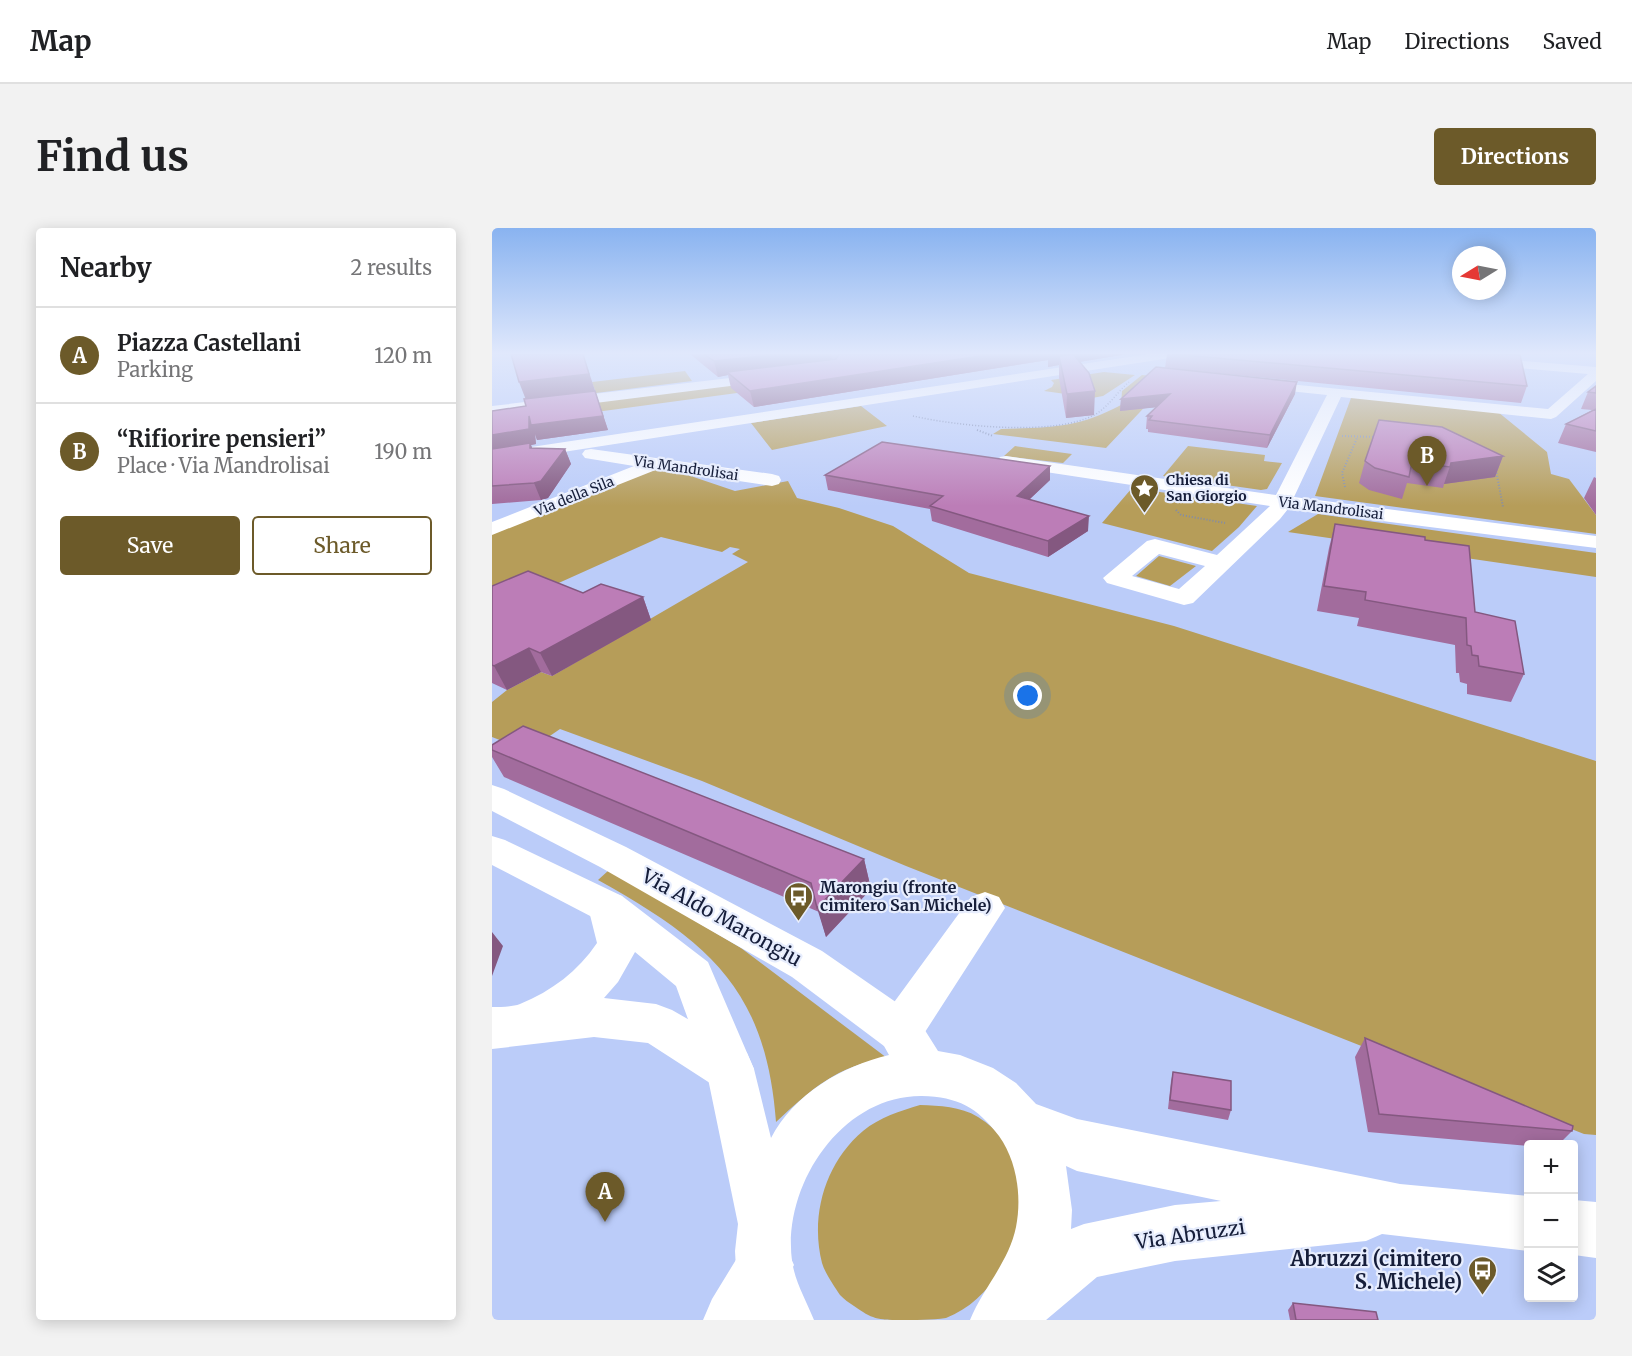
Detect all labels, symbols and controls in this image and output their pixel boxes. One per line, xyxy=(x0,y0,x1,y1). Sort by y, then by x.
text: Map xyxy=(30,23,92,59)
text: Map xyxy=(1327,28,1371,55)
text: Directions xyxy=(1404,28,1509,55)
text: Saved xyxy=(1542,28,1602,55)
button: Directions xyxy=(1434,128,1596,185)
text: Find us xyxy=(36,130,189,182)
north arrow xyxy=(1452,246,1506,300)
text: Nearby xyxy=(60,251,152,284)
text: 2 results xyxy=(350,255,432,280)
text: Piazza Castellani xyxy=(117,329,301,357)
text: A xyxy=(72,343,87,368)
text: 120 m xyxy=(374,343,432,368)
text: Parking xyxy=(117,357,193,382)
text: “Rifiorire pensieri” xyxy=(117,425,326,453)
pin: B xyxy=(1408,436,1446,486)
text: B xyxy=(73,439,86,464)
text: 190 m xyxy=(374,439,432,464)
street label: Via Mandrolisai xyxy=(631,452,740,484)
text: Place · Via Mandrolisai xyxy=(117,453,330,478)
place label: Chiesa di San Giorgio xyxy=(1166,471,1247,505)
street label: Via della Sila xyxy=(531,472,617,521)
place icon: Chiesa di San Giorgio xyxy=(1129,472,1161,514)
street label: Via Mandrolisai xyxy=(1276,493,1385,523)
button: Save xyxy=(60,516,240,575)
button: Share xyxy=(252,516,432,575)
your location xyxy=(1013,681,1042,710)
street label: Via Aldo Marongiu xyxy=(637,862,806,971)
place label: Marongiu (fronte cimitero San Michele) xyxy=(820,877,992,915)
bus stop icon: Marongiu (fronte cimitero San Michele) xyxy=(783,880,815,922)
map controls xyxy=(1524,1140,1578,1302)
button: + xyxy=(1524,1140,1578,1194)
pin: A xyxy=(586,1172,624,1222)
button: − xyxy=(1524,1194,1578,1248)
street label: Via Abruzzi xyxy=(1132,1214,1247,1254)
place label: Abruzzi (cimitero S. Michele) xyxy=(1289,1246,1462,1294)
button: layers xyxy=(1524,1248,1578,1302)
bus stop icon: Abruzzi (cimitero S. Michele) xyxy=(1467,1254,1499,1296)

